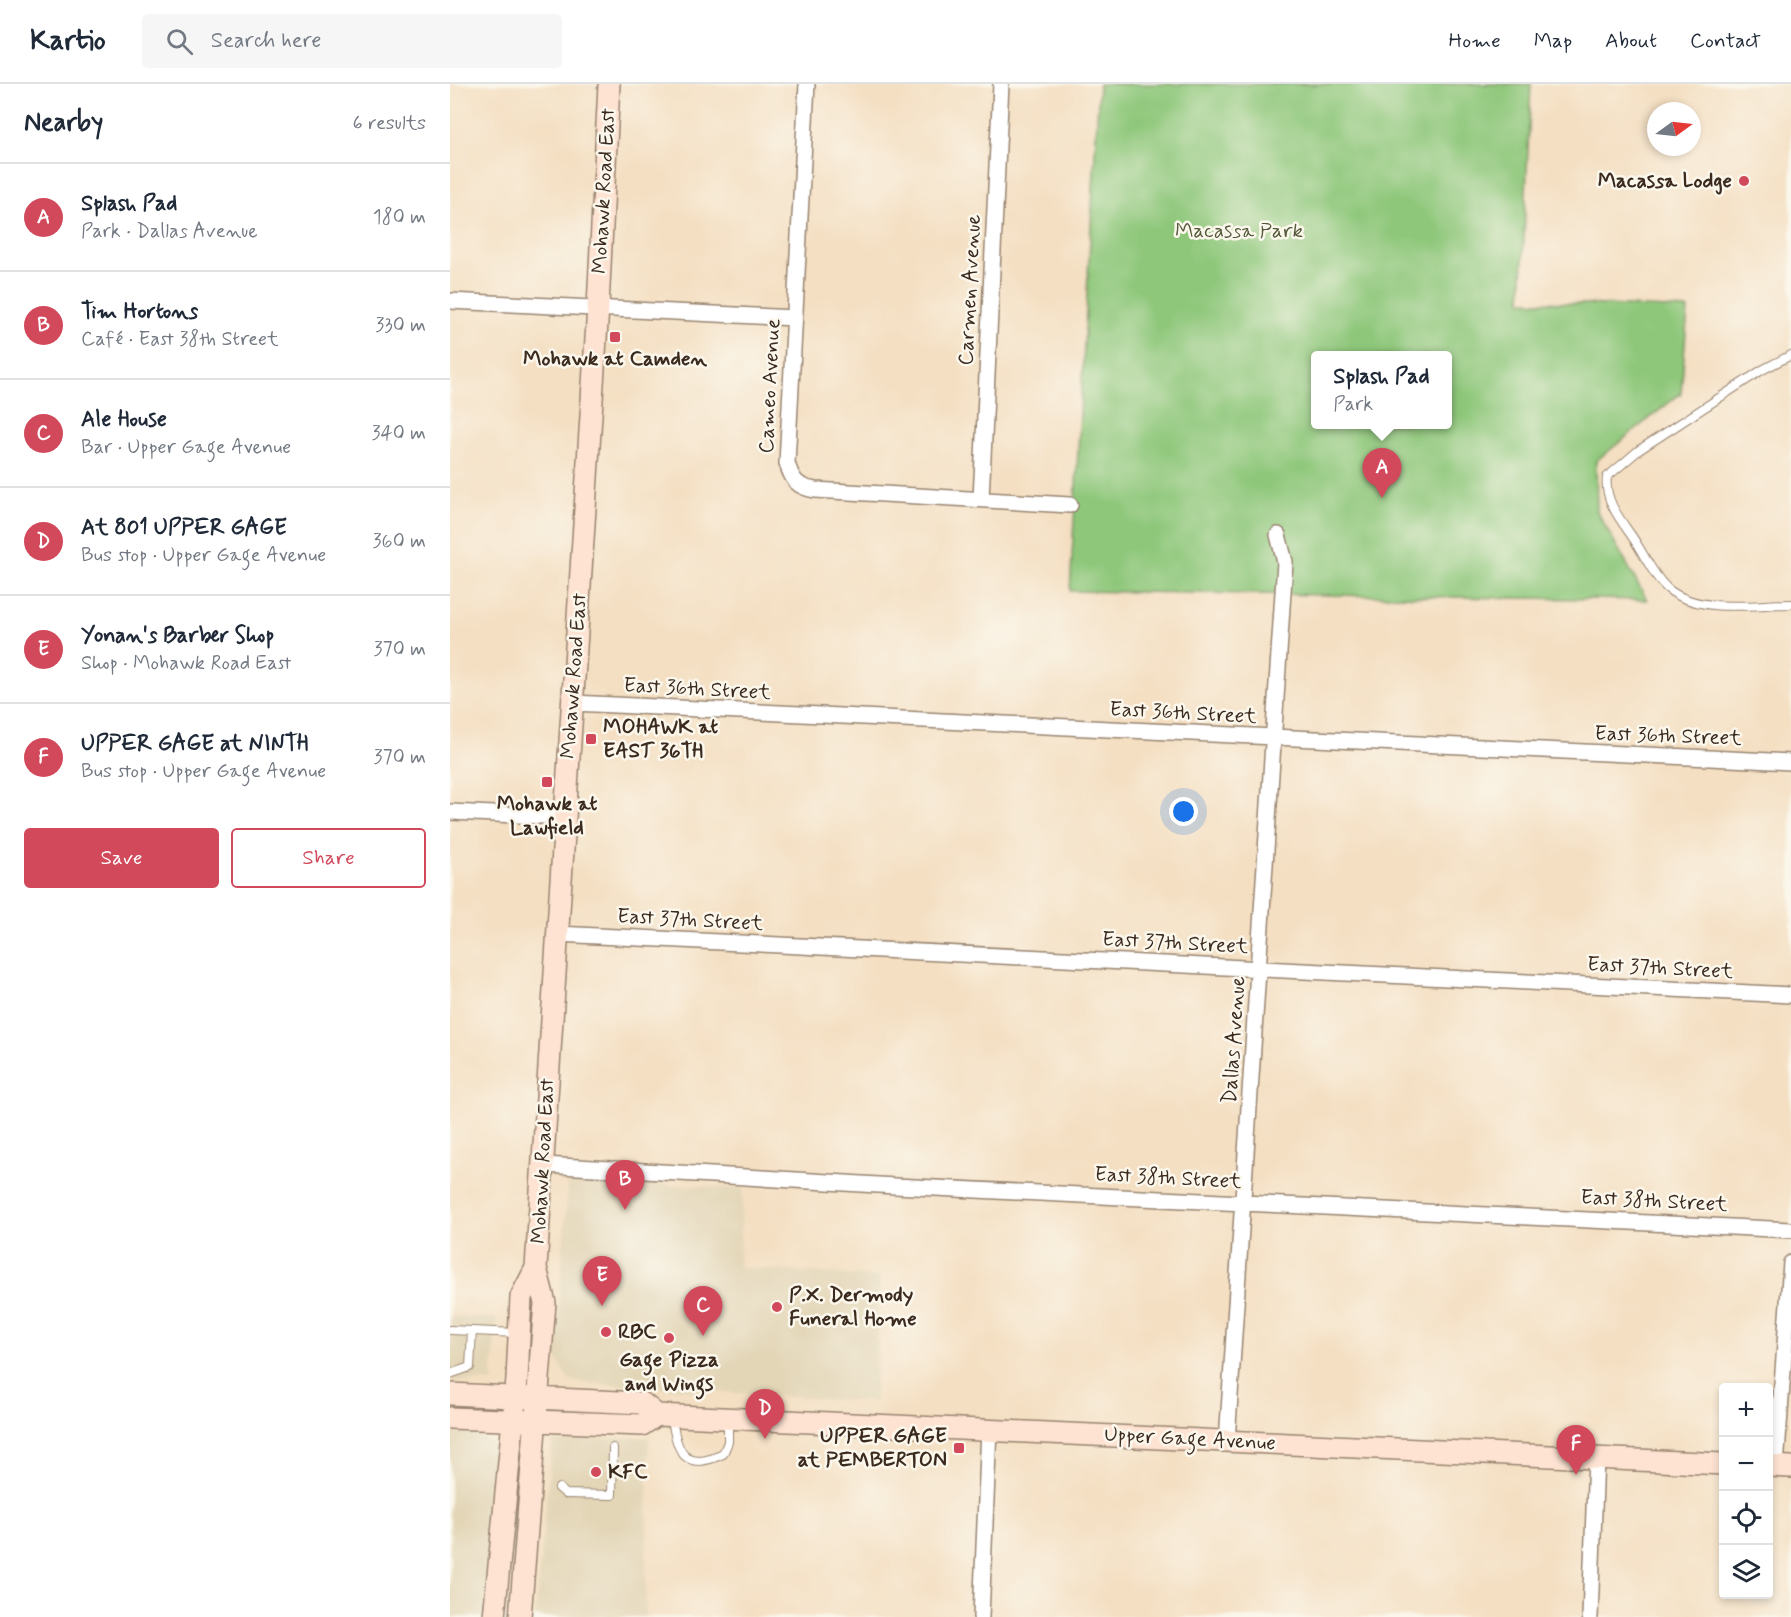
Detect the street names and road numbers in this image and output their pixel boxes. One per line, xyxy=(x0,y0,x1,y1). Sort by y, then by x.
street label: Mohawk Road East xyxy=(586,107,622,275)
street label: Carmen Avenue xyxy=(952,214,988,366)
street label: Cameo Avenue xyxy=(752,318,788,454)
street label: Mohawk Road East xyxy=(554,592,594,760)
street label: East 36th Street xyxy=(623,671,772,707)
street label: East 36th Street xyxy=(1109,695,1258,731)
street label: East 36th Street xyxy=(1594,719,1743,753)
street label: East 37th Street xyxy=(616,902,764,938)
street label: East 37th Street xyxy=(1101,925,1249,961)
street label: East 37th Street xyxy=(1586,950,1734,986)
street label: Dallas Avenue xyxy=(1216,975,1252,1105)
street label: Mohawk Road East xyxy=(525,1077,561,1245)
street label: East 38th Street xyxy=(1094,1160,1243,1196)
street label: East 38th Street xyxy=(1580,1183,1729,1219)
street label: Upper Gage Avenue xyxy=(1103,1421,1277,1459)

